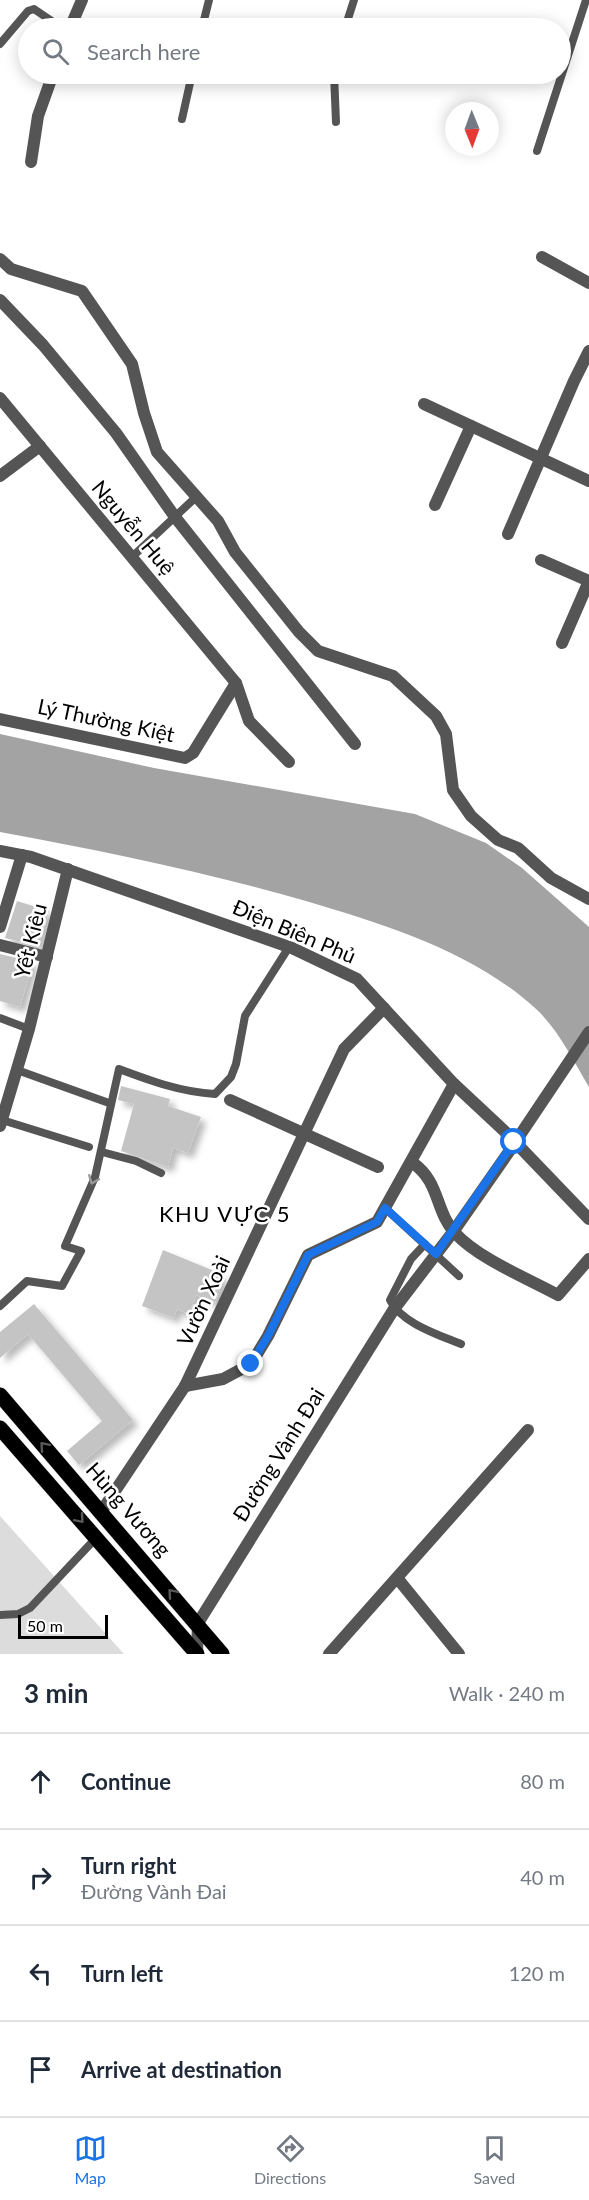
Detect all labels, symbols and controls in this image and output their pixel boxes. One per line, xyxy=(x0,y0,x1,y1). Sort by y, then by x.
search box xyxy=(18,18,571,84)
icon: search xyxy=(39,35,72,68)
text: Search here xyxy=(87,38,200,65)
north arrow xyxy=(445,102,499,156)
street label: Nguyễn Huệ xyxy=(87,475,181,579)
street label: Lý Thường Kiệt xyxy=(36,693,178,746)
street label: Điện Biên Phủ xyxy=(229,893,360,968)
street label: Yết Kiêu xyxy=(8,901,51,981)
route start xyxy=(500,1128,526,1154)
one-way arrow xyxy=(88,1174,100,1185)
district label: KHU VỰC 5 xyxy=(159,1200,291,1227)
street label: Vườn Xoài xyxy=(171,1251,234,1349)
route end xyxy=(237,1350,263,1376)
street label: Đường Vành Đai xyxy=(227,1383,329,1526)
one-way arrow xyxy=(40,1442,51,1452)
street label: Hùng Vương xyxy=(81,1457,177,1561)
one-way arrow xyxy=(73,1512,84,1523)
one-way arrow xyxy=(168,1589,179,1600)
scale bar xyxy=(18,1612,108,1640)
text: 50 m xyxy=(27,1616,63,1635)
text: 3 min xyxy=(24,1677,88,1709)
text: Walk · 240 m xyxy=(449,1681,565,1705)
icon: ahead xyxy=(24,1765,57,1798)
text: Continue xyxy=(81,1768,171,1795)
text: 80 m xyxy=(520,1769,565,1793)
text: Turn right xyxy=(81,1852,176,1879)
icon: right xyxy=(24,1861,57,1894)
text: 40 m xyxy=(520,1865,565,1889)
text: Đường Vành Đai xyxy=(81,1879,227,1903)
icon: left xyxy=(24,1957,57,1990)
text: Turn left xyxy=(81,1960,163,1987)
text: 120 m xyxy=(509,1961,565,1985)
icon: arrive xyxy=(24,2053,57,2086)
text: Arrive at destination xyxy=(81,2056,282,2083)
tab: Map xyxy=(74,2132,107,2187)
tab: Directions xyxy=(254,2132,326,2187)
tab: Saved xyxy=(474,2132,515,2187)

